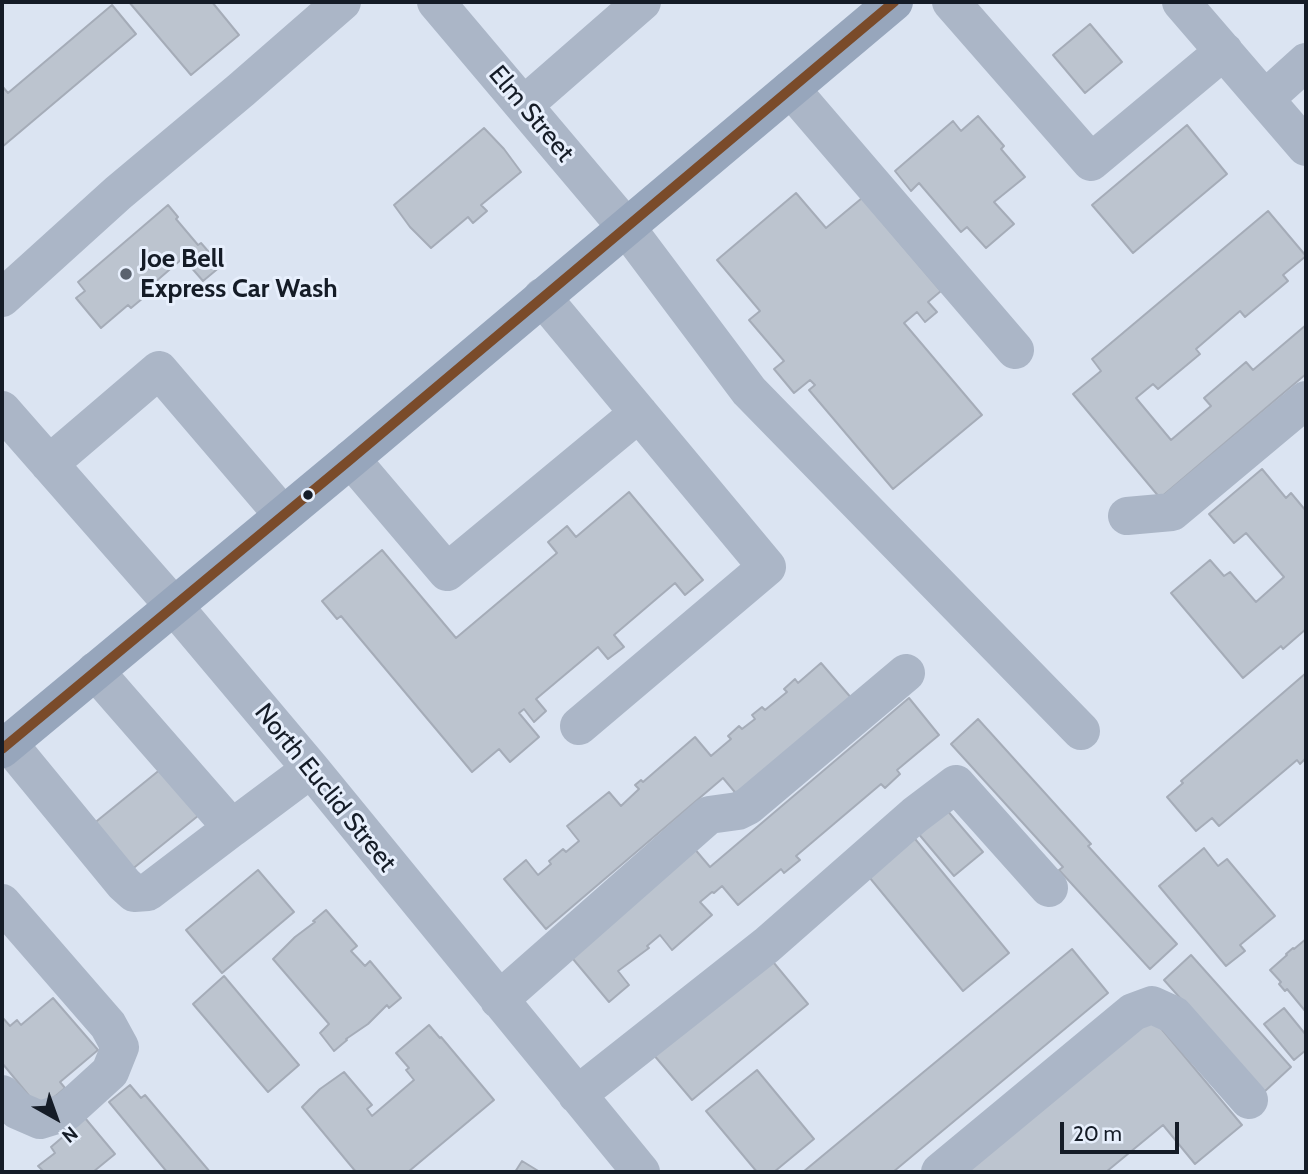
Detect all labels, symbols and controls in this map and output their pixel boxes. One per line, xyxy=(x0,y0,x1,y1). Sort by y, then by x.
street label: Elm Street xyxy=(482,60,580,168)
place label: Joe Bell Express Car Wash xyxy=(140,243,338,304)
marker: Joe Bell Express Car Wash xyxy=(118,266,134,282)
unlabelled marker xyxy=(301,488,315,502)
street label: North Euclid Street xyxy=(248,698,402,878)
north arrow xyxy=(21,1083,91,1153)
scale bar xyxy=(1063,1108,1182,1152)
text: N xyxy=(57,1121,82,1148)
text: 20 m xyxy=(1073,1121,1122,1146)

